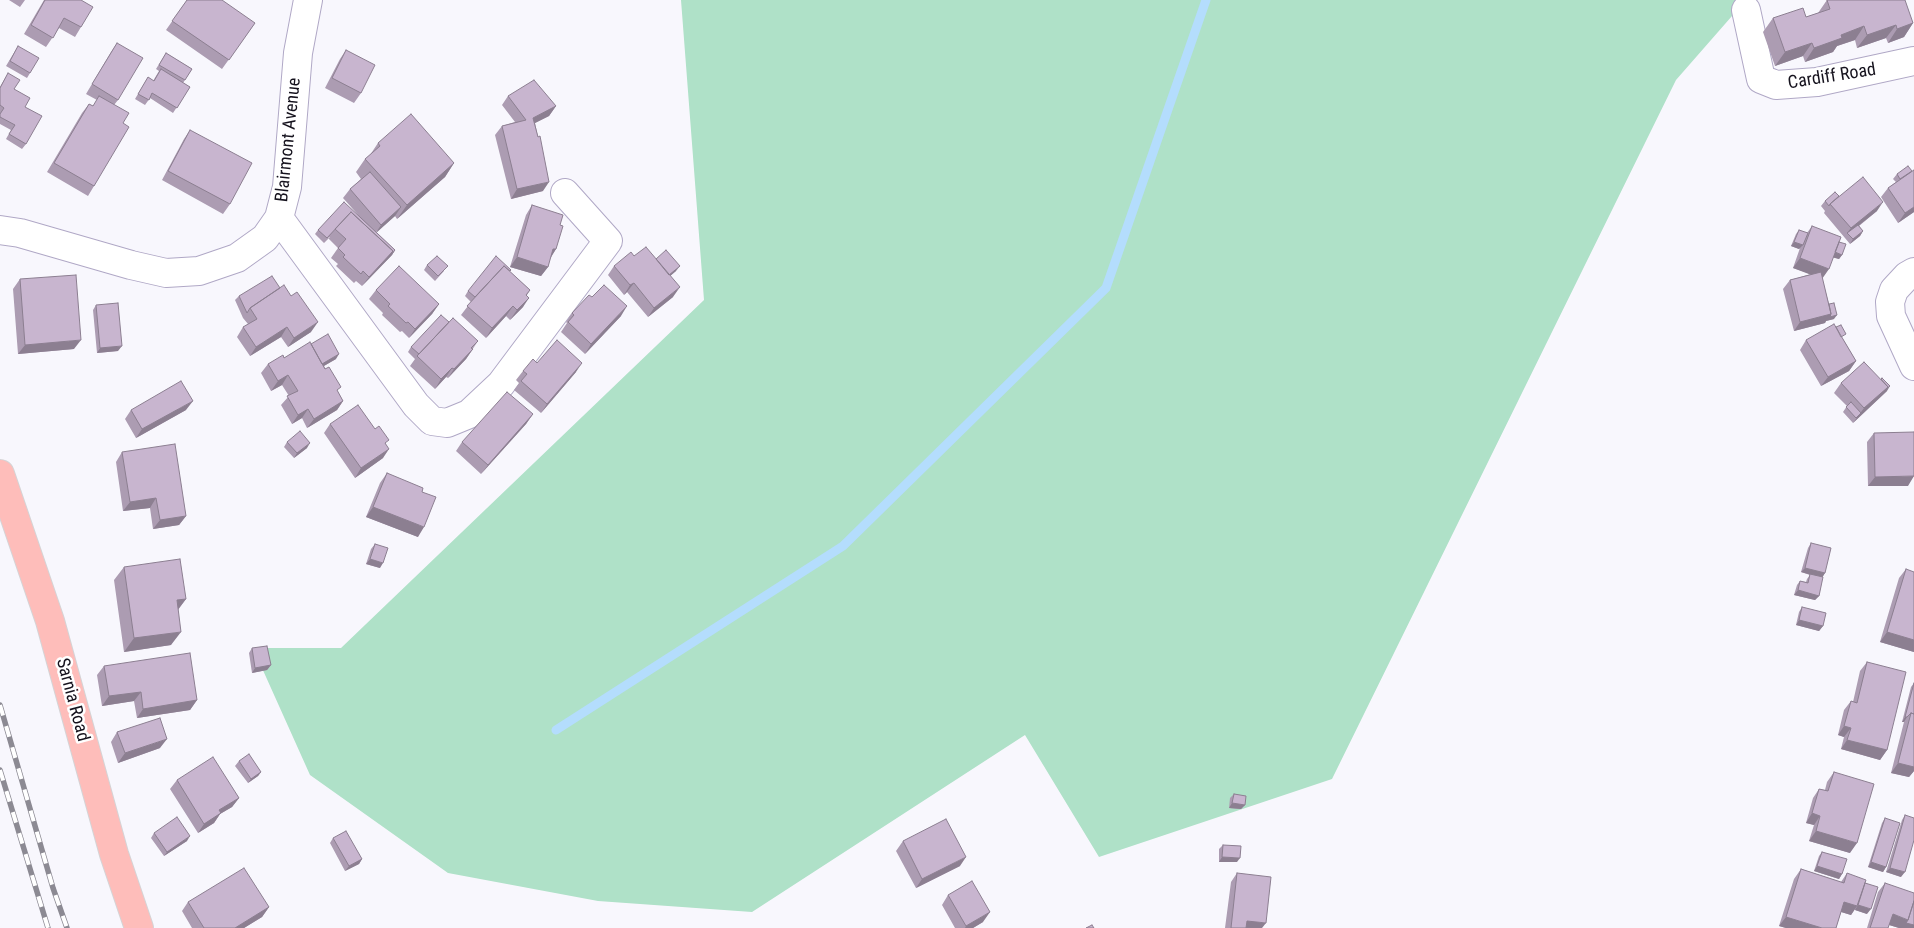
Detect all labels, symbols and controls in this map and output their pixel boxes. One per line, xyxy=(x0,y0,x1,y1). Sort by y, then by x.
street label: Cardiff Road xyxy=(1786,59,1878,95)
street label: Blairmont Avenue xyxy=(272,77,306,203)
street label: Sarnia Road xyxy=(51,656,93,744)

